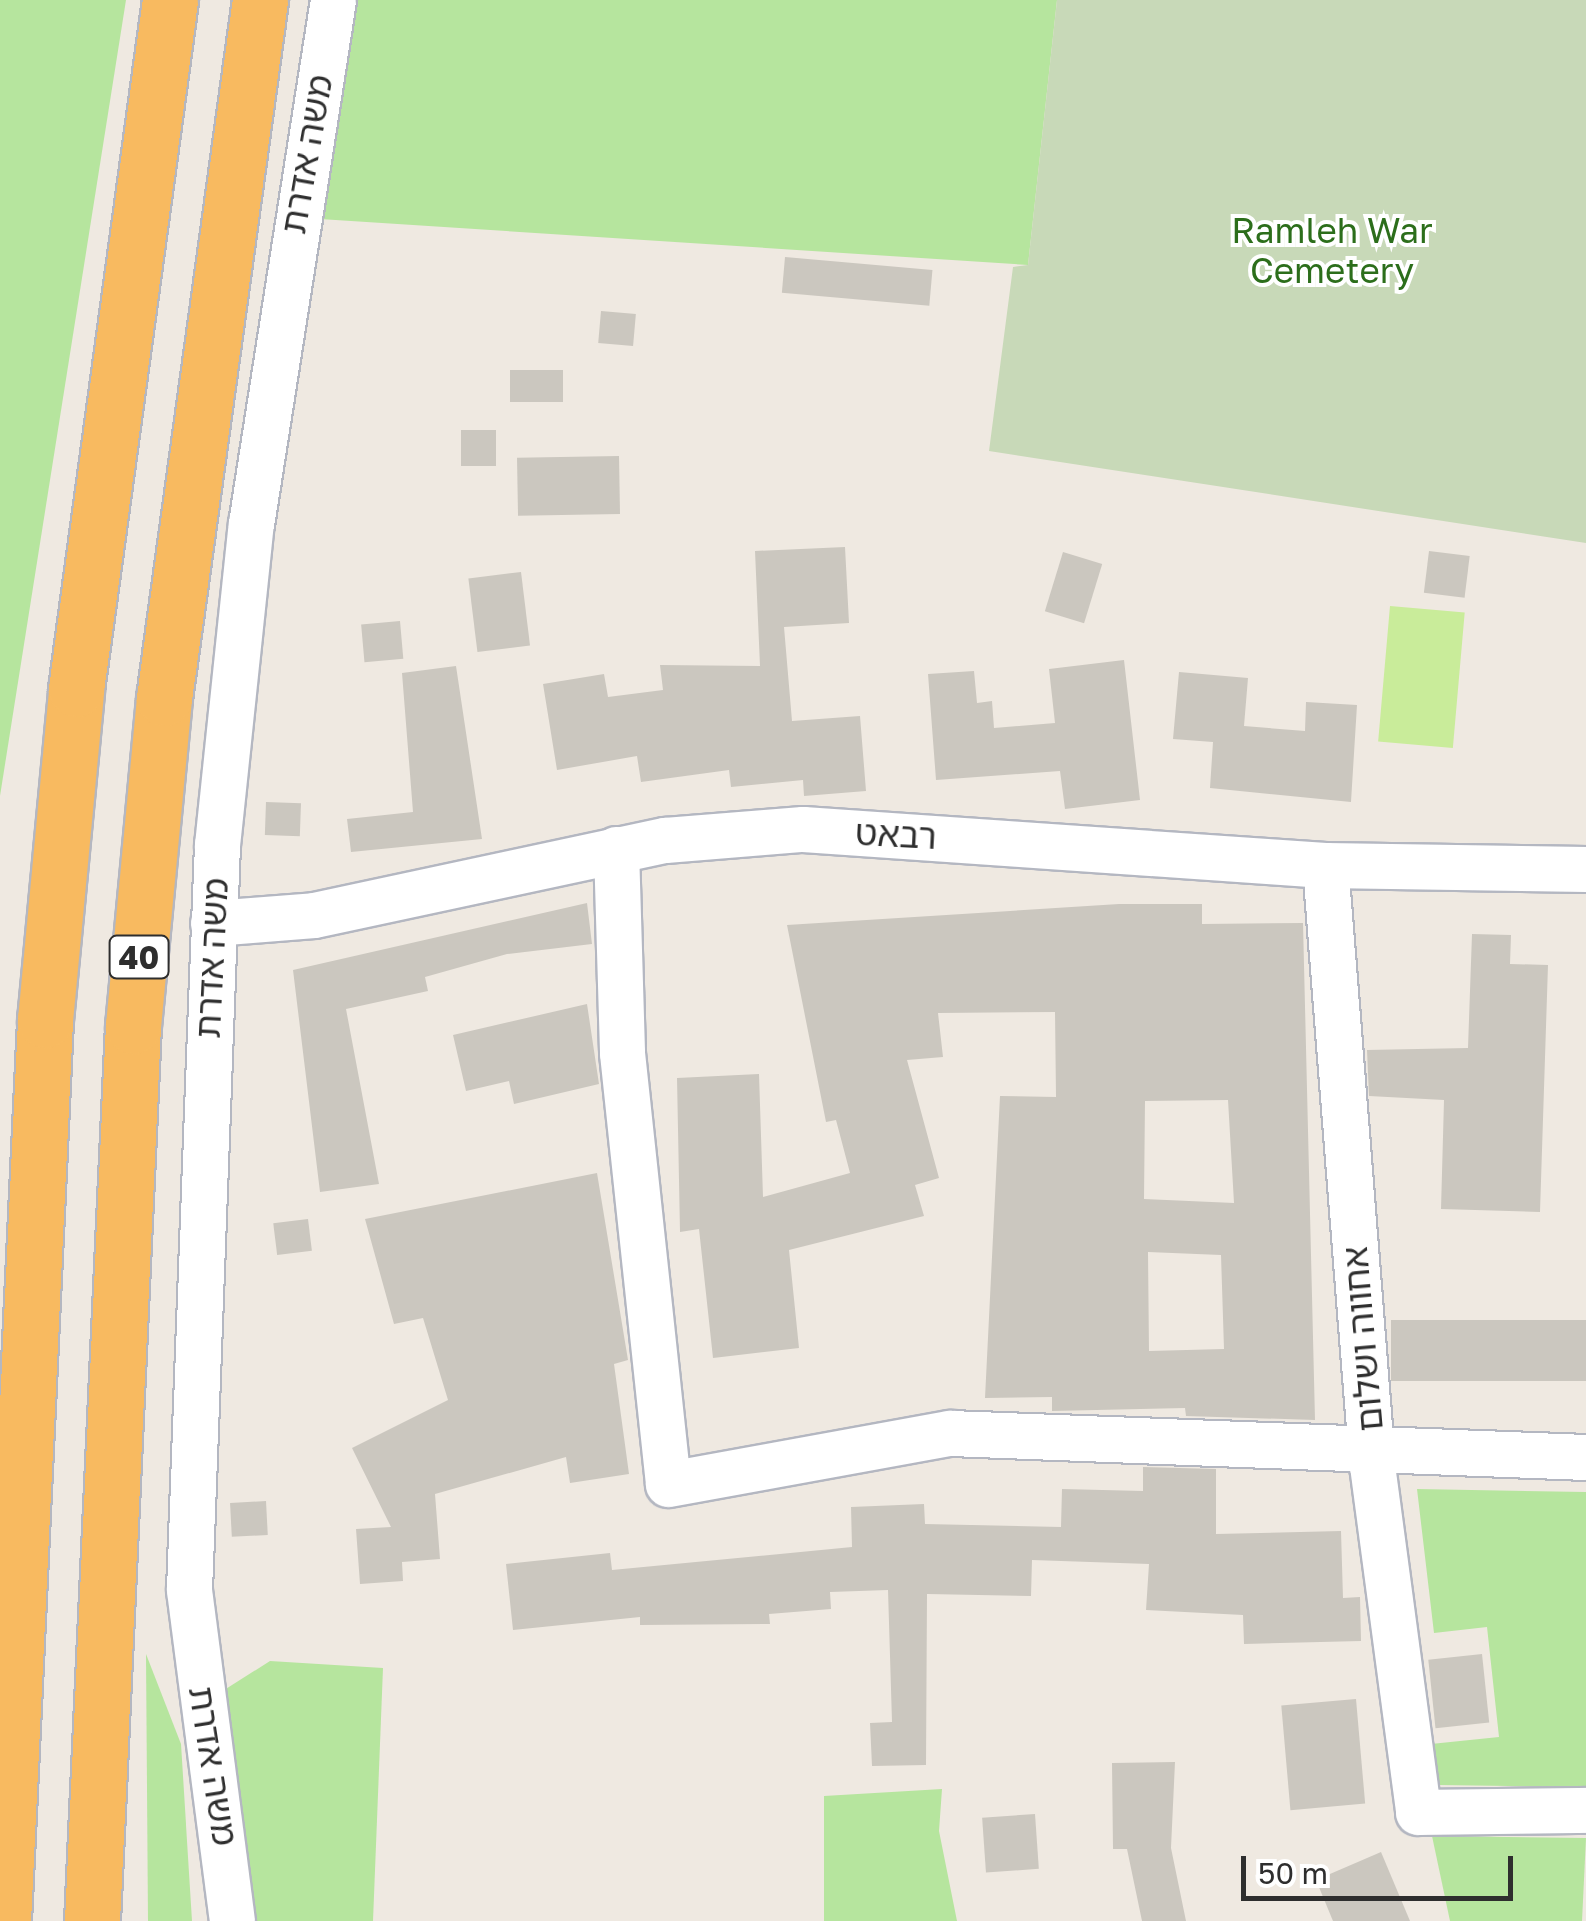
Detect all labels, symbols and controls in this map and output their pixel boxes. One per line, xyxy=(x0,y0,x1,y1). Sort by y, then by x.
street label: משה אדרת xyxy=(271,71,341,237)
park label: Ramleh War Cemetery xyxy=(1231,209,1433,291)
street label: רבאט xyxy=(854,811,938,857)
street label: משה אדרת xyxy=(186,877,236,1039)
road number: 40 xyxy=(106,930,172,984)
street label: אחווה ושלום xyxy=(1333,1245,1391,1433)
street label: משה אדרת xyxy=(181,1683,247,1849)
scale bar xyxy=(1246,1836,1518,1898)
text: 50 m xyxy=(1258,1855,1328,1891)

